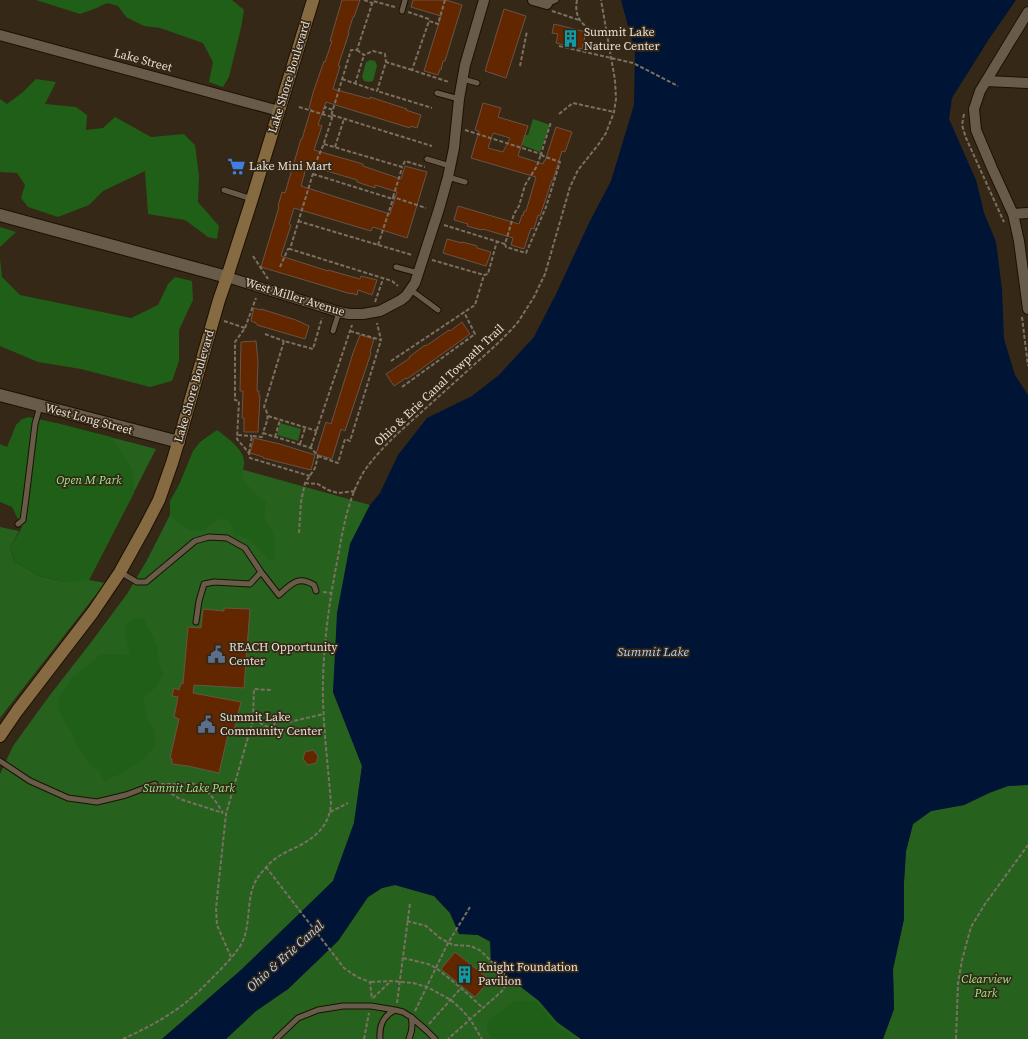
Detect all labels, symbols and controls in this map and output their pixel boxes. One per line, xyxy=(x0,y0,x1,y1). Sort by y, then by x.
street label: Lake Shore Boulevard xyxy=(264,19,314,135)
place label: Summit Lake Nature Center xyxy=(584,24,660,54)
building icon: Summit Lake Nature Center xyxy=(561,29,581,49)
street label: Lake Street xyxy=(112,45,174,75)
supermarket icon: Lake Mini Mart xyxy=(226,156,246,176)
place label: Lake Mini Mart xyxy=(249,158,331,174)
street label: West Miller Avenue xyxy=(243,274,347,320)
street label: Ohio & Erie Canal Towpath Trail xyxy=(371,320,508,450)
street label: Lake Shore Boulevard xyxy=(170,328,218,444)
street label: West Long Street xyxy=(44,400,135,438)
park label: Open M Park xyxy=(56,472,122,488)
place label: REACH Opportunity Center xyxy=(229,639,338,669)
water label: Summit Lake xyxy=(617,643,690,660)
public building icon: REACH Opportunity Center xyxy=(206,644,226,664)
place label: Summit Lake Community Center xyxy=(220,709,322,739)
public building icon: Summit Lake Community Center xyxy=(197,714,217,734)
park label: Summit Lake Park xyxy=(143,780,235,796)
water label: Ohio & Erie Canal xyxy=(243,917,327,995)
place label: Knight Foundation Pavilion xyxy=(478,959,578,989)
building icon: Knight Foundation Pavilion xyxy=(455,964,475,984)
park label: Clearview Park xyxy=(961,971,1011,1001)

